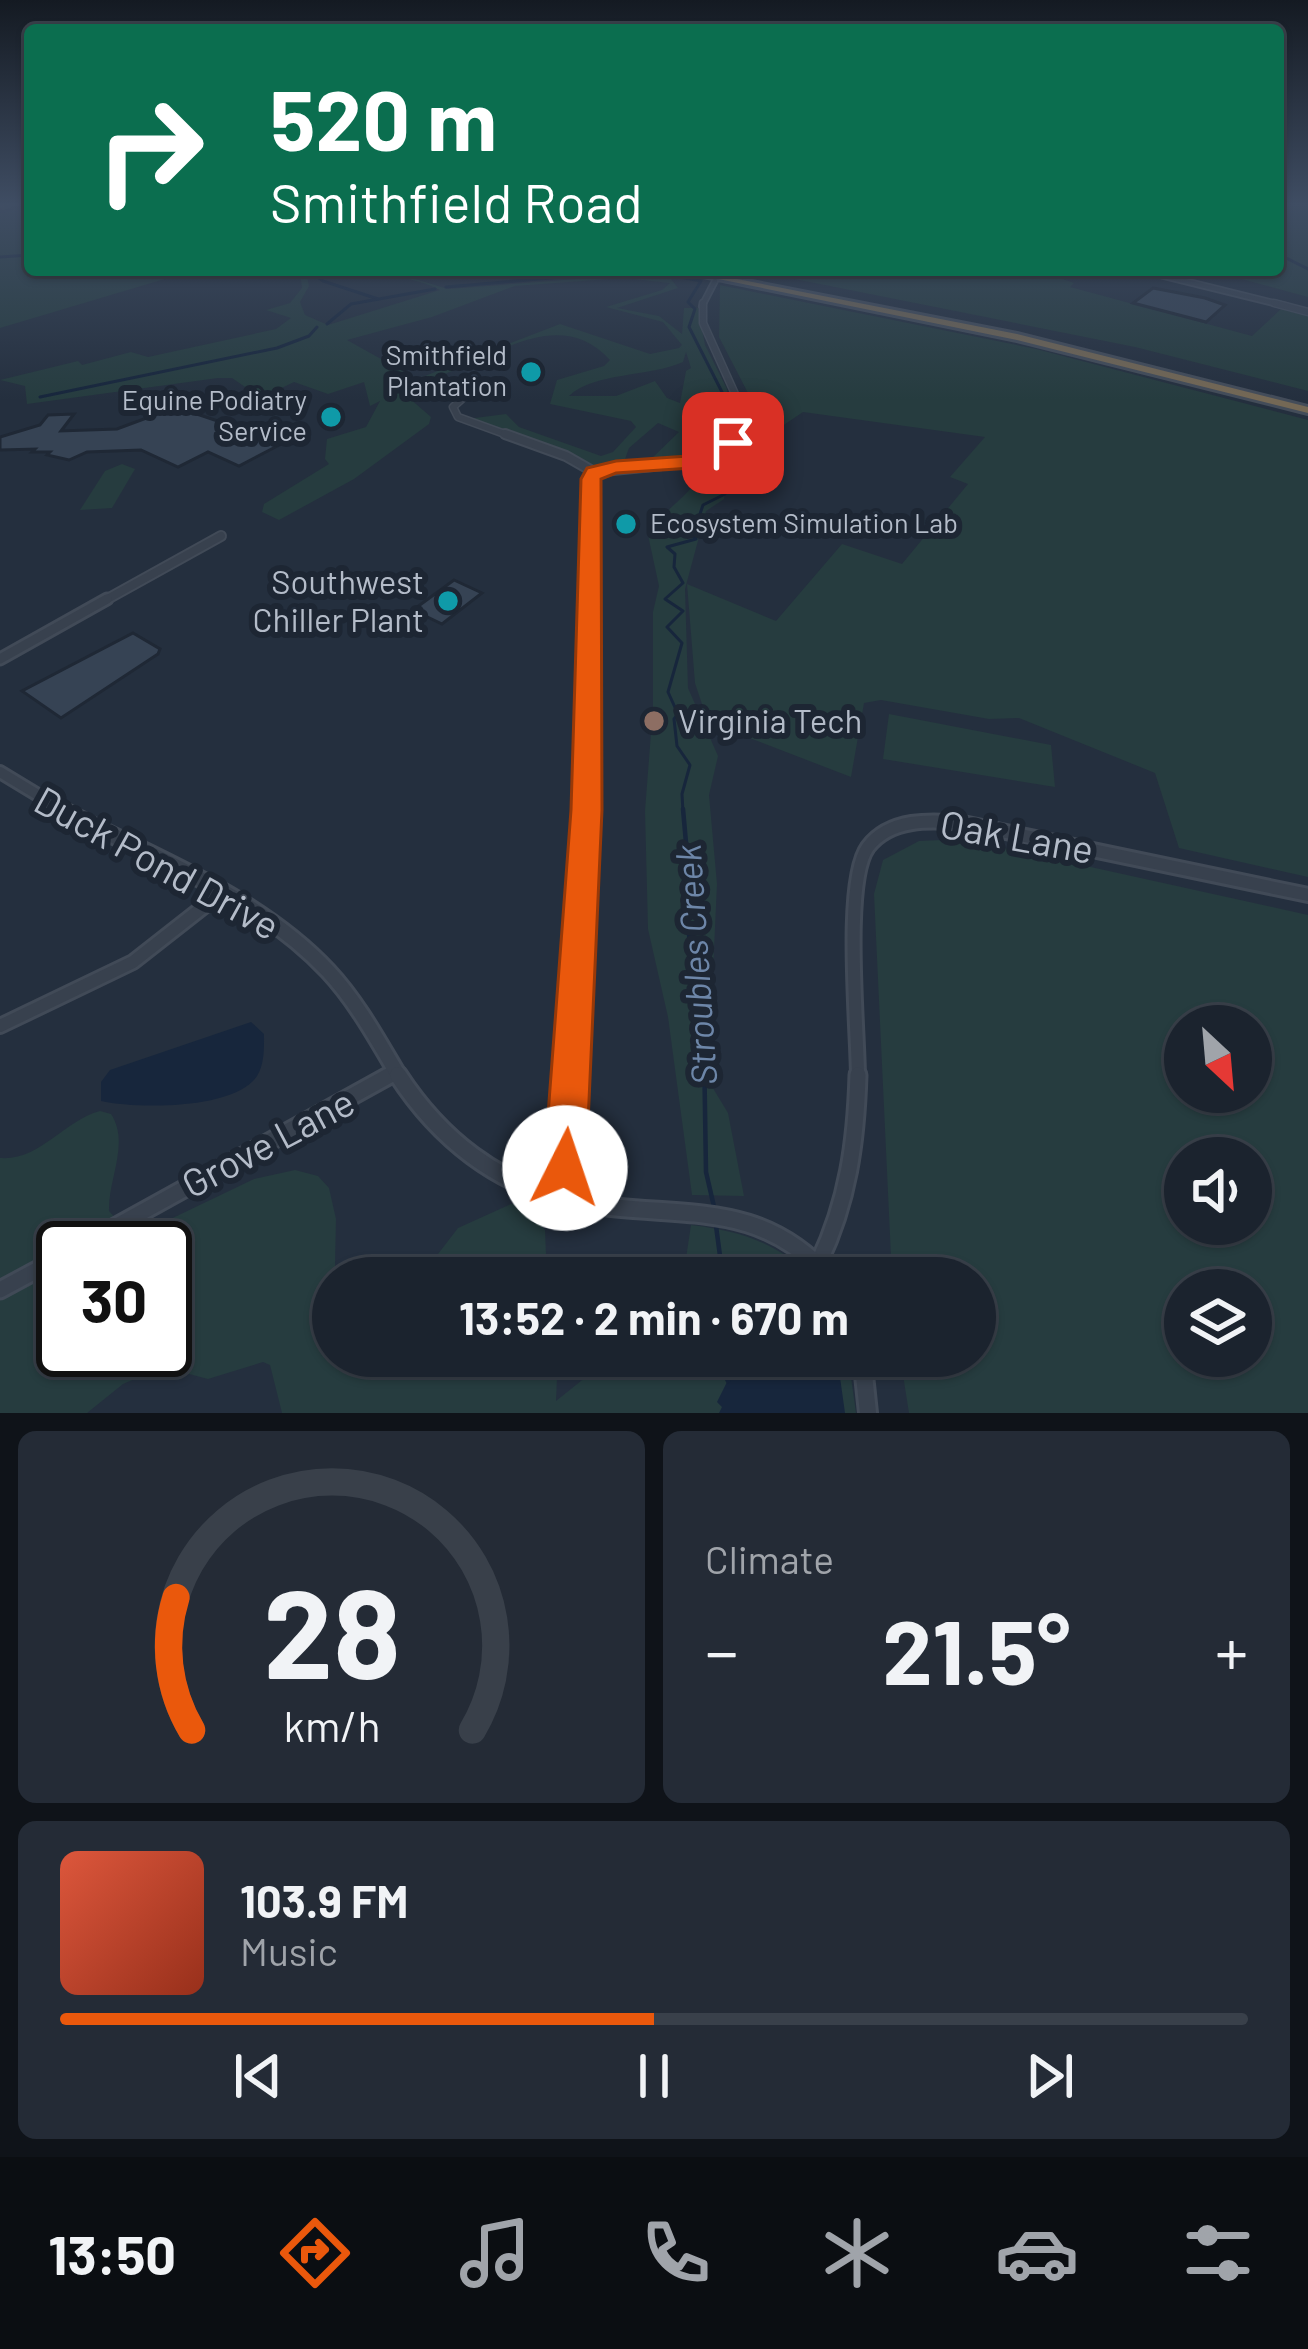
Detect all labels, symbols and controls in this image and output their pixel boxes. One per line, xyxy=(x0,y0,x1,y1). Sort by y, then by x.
text: 520 m xyxy=(270,67,497,168)
icon: right xyxy=(72,72,228,228)
text: Smithfield Road xyxy=(270,169,643,234)
place label: Smithfield Plantation xyxy=(386,338,507,401)
marker: Smithfield Plantation xyxy=(518,359,544,385)
place label: Equine Podiatry Service xyxy=(122,383,307,446)
pin xyxy=(682,392,784,494)
marker: Equine Podiatry Service xyxy=(318,404,344,430)
icon: arrive xyxy=(700,410,766,476)
place label: Ecosystem Simulation Lab xyxy=(650,506,958,538)
marker: Ecosystem Simulation Lab xyxy=(613,511,639,537)
place label: Southwest Chiller Plant xyxy=(253,561,424,639)
marker: Southwest Chiller Plant xyxy=(435,588,461,614)
place label: Virginia Tech xyxy=(678,700,862,740)
marker: Virginia Tech xyxy=(641,708,667,734)
street label: Duck Pond Drive xyxy=(27,775,288,948)
street label: Oak Lane xyxy=(937,799,1098,872)
water label: Stroubles Creek xyxy=(665,843,724,1087)
north arrow xyxy=(1164,1005,1272,1113)
map controls xyxy=(1164,1005,1272,1377)
street label: Grove Lane xyxy=(173,1077,362,1207)
position arrow xyxy=(502,1105,628,1231)
button: sound xyxy=(1164,1137,1272,1245)
speed limit sign: 30 xyxy=(36,1221,192,1377)
button: layers xyxy=(1164,1269,1272,1377)
text: 13:52 · 2 min · 670 m xyxy=(459,1290,849,1344)
text: Climate xyxy=(705,1535,834,1582)
text: 28 xyxy=(263,1554,400,1704)
text: 21.5° xyxy=(882,1595,1071,1703)
text: − xyxy=(705,1610,738,1689)
text: + xyxy=(1215,1610,1248,1689)
text: km/h xyxy=(283,1699,380,1751)
text: 103.9 FM xyxy=(240,1873,408,1927)
text: Music xyxy=(240,1927,338,1974)
icon: previous xyxy=(225,2043,291,2109)
icon: pause xyxy=(621,2043,687,2109)
icon: next xyxy=(1017,2043,1083,2109)
icon: directions xyxy=(273,2211,357,2295)
icon: music xyxy=(453,2211,537,2295)
icon: phone xyxy=(634,2211,718,2295)
icon: climate xyxy=(815,2211,899,2295)
icon: car xyxy=(995,2211,1079,2295)
icon: filters xyxy=(1176,2211,1260,2295)
text: 13:50 xyxy=(48,2221,176,2286)

